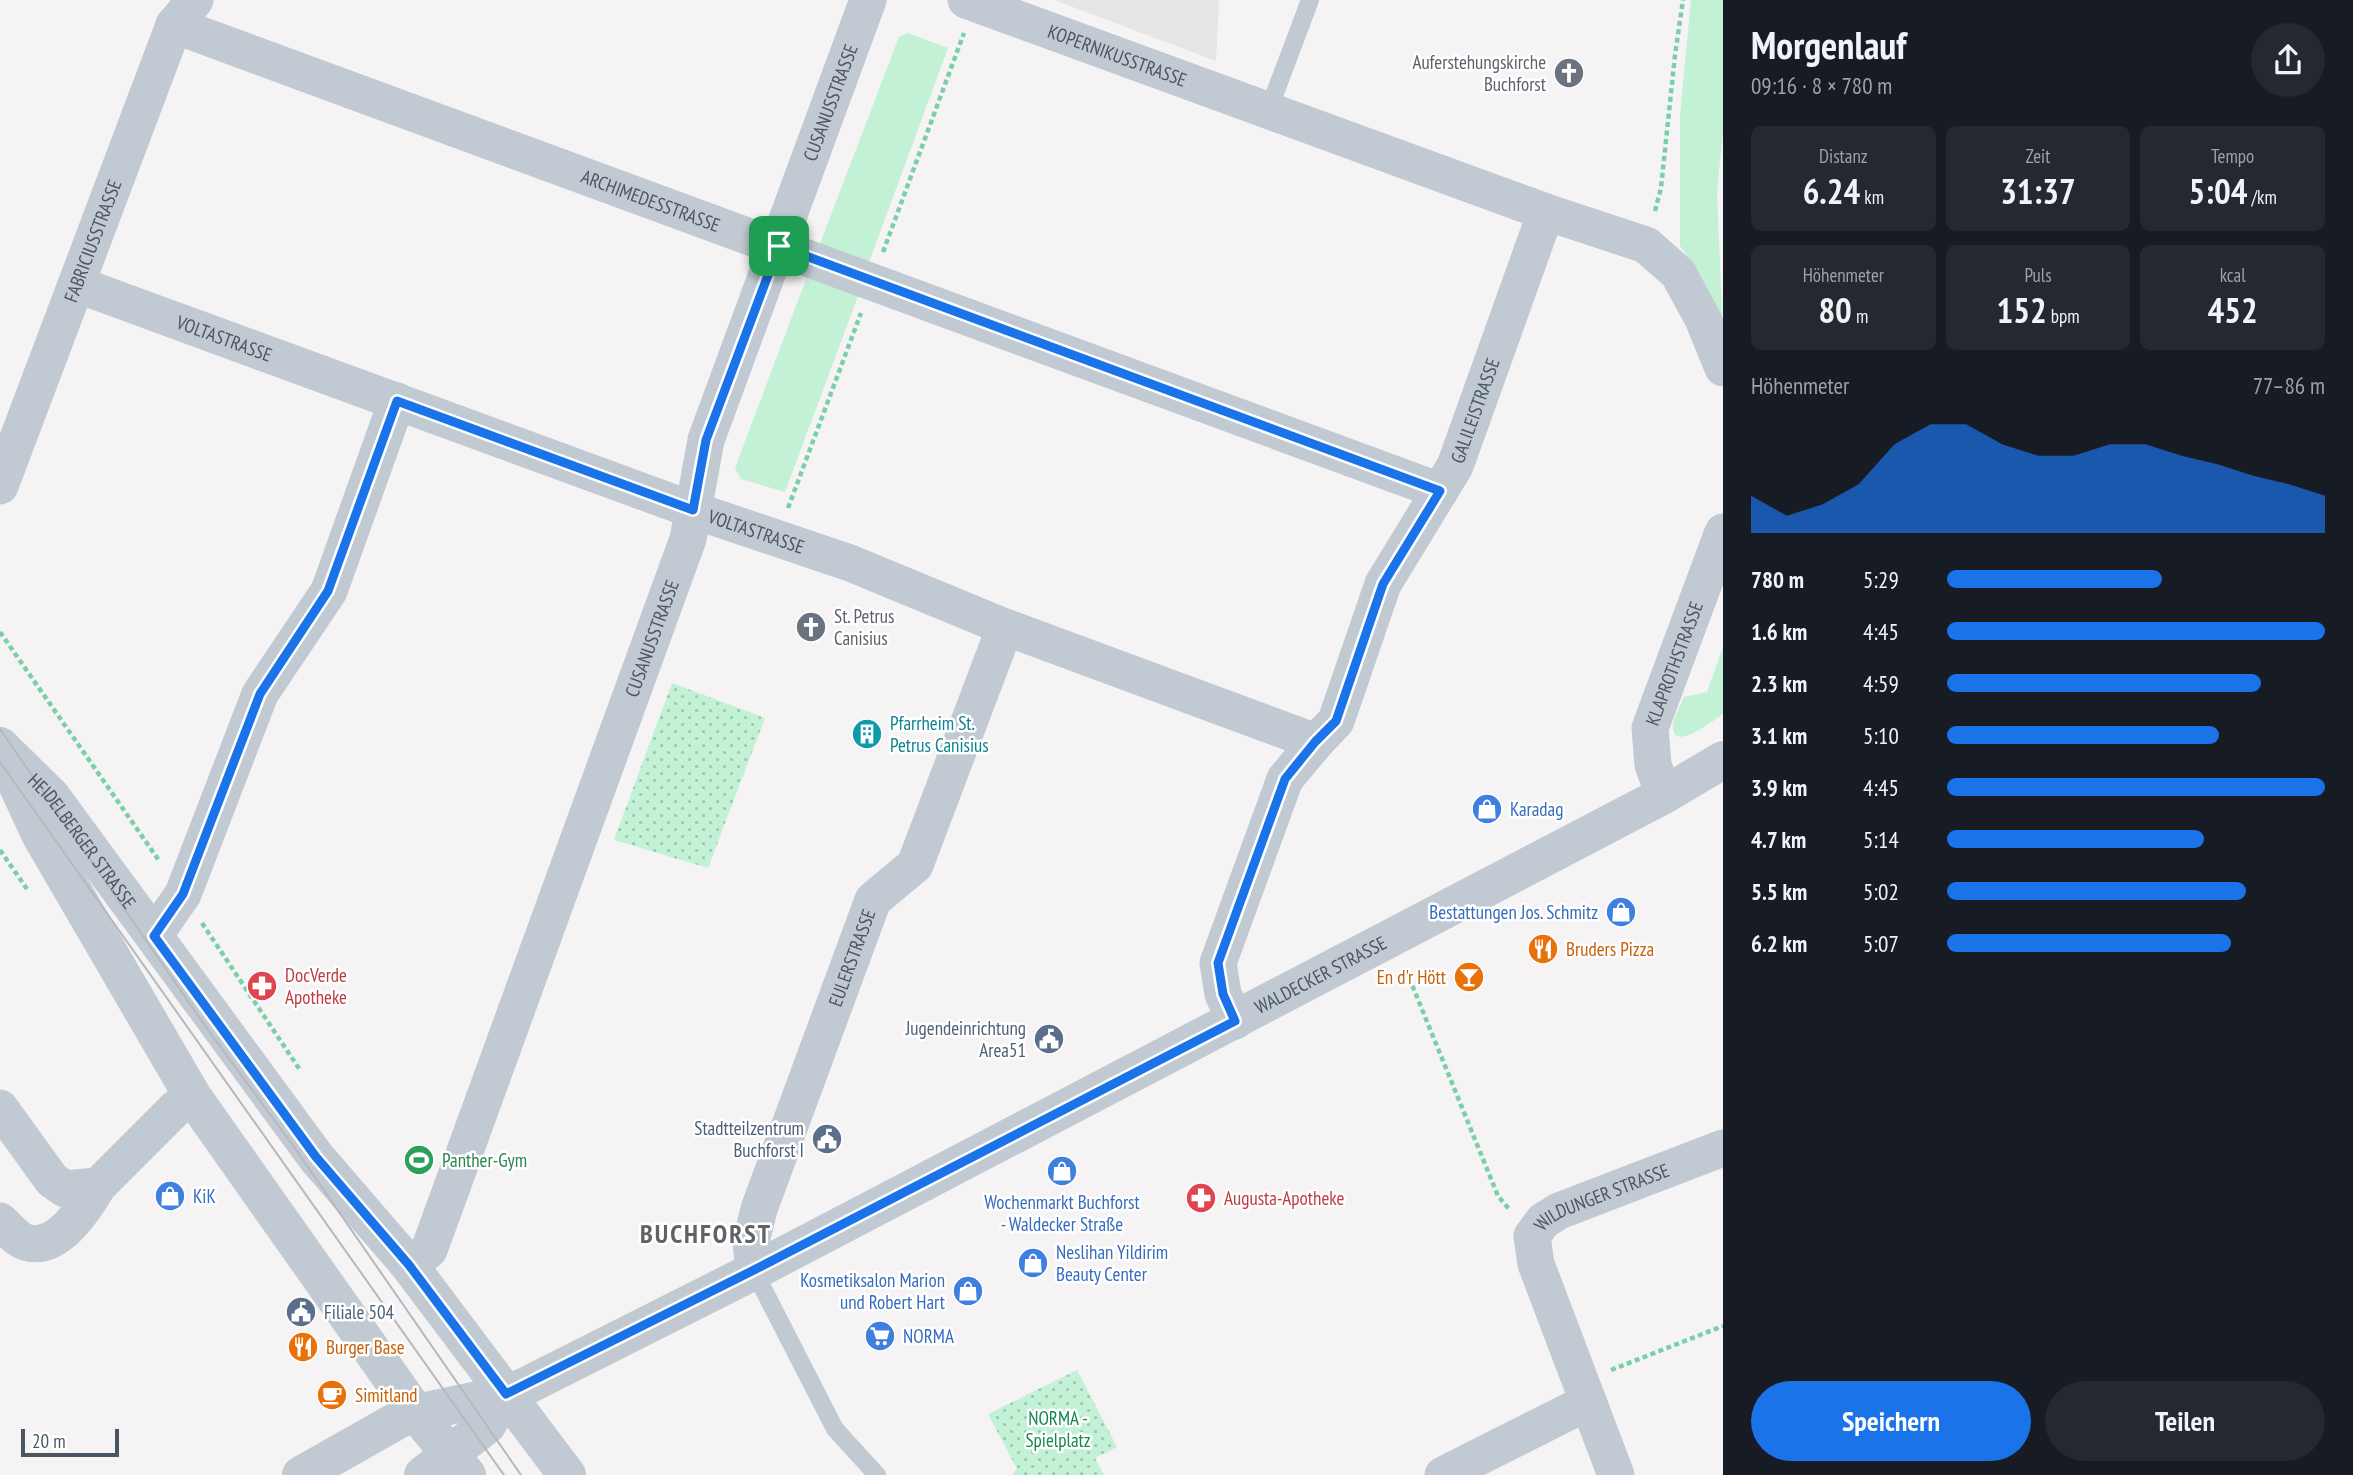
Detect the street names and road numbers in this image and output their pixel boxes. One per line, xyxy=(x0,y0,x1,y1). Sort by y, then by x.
street label: KOPERNIKUSSTRASSE xyxy=(1044,19,1190,92)
street label: CUSANUSSTRASSE xyxy=(798,41,863,164)
street label: ARCHIMEDESSTRASSE xyxy=(578,164,723,237)
street label: FABRICIUSSTRASSE xyxy=(58,176,127,306)
street label: VOLTASTRASSE xyxy=(172,310,275,367)
street label: GALILEISTRASSE xyxy=(1445,355,1505,466)
street label: VOLTASTRASSE xyxy=(704,504,808,559)
street label: CUSANUSSTRASSE xyxy=(620,577,684,700)
street label: KLAPROTHSTRASSE xyxy=(1640,598,1708,729)
street label: HEIDELBERGER STRASSE xyxy=(23,768,141,913)
street label: EULERSTRASSE xyxy=(823,906,881,1010)
street label: WALDECKER STRASSE xyxy=(1250,930,1390,1019)
street label: WILDUNGER STRASSE xyxy=(1528,1158,1672,1235)

